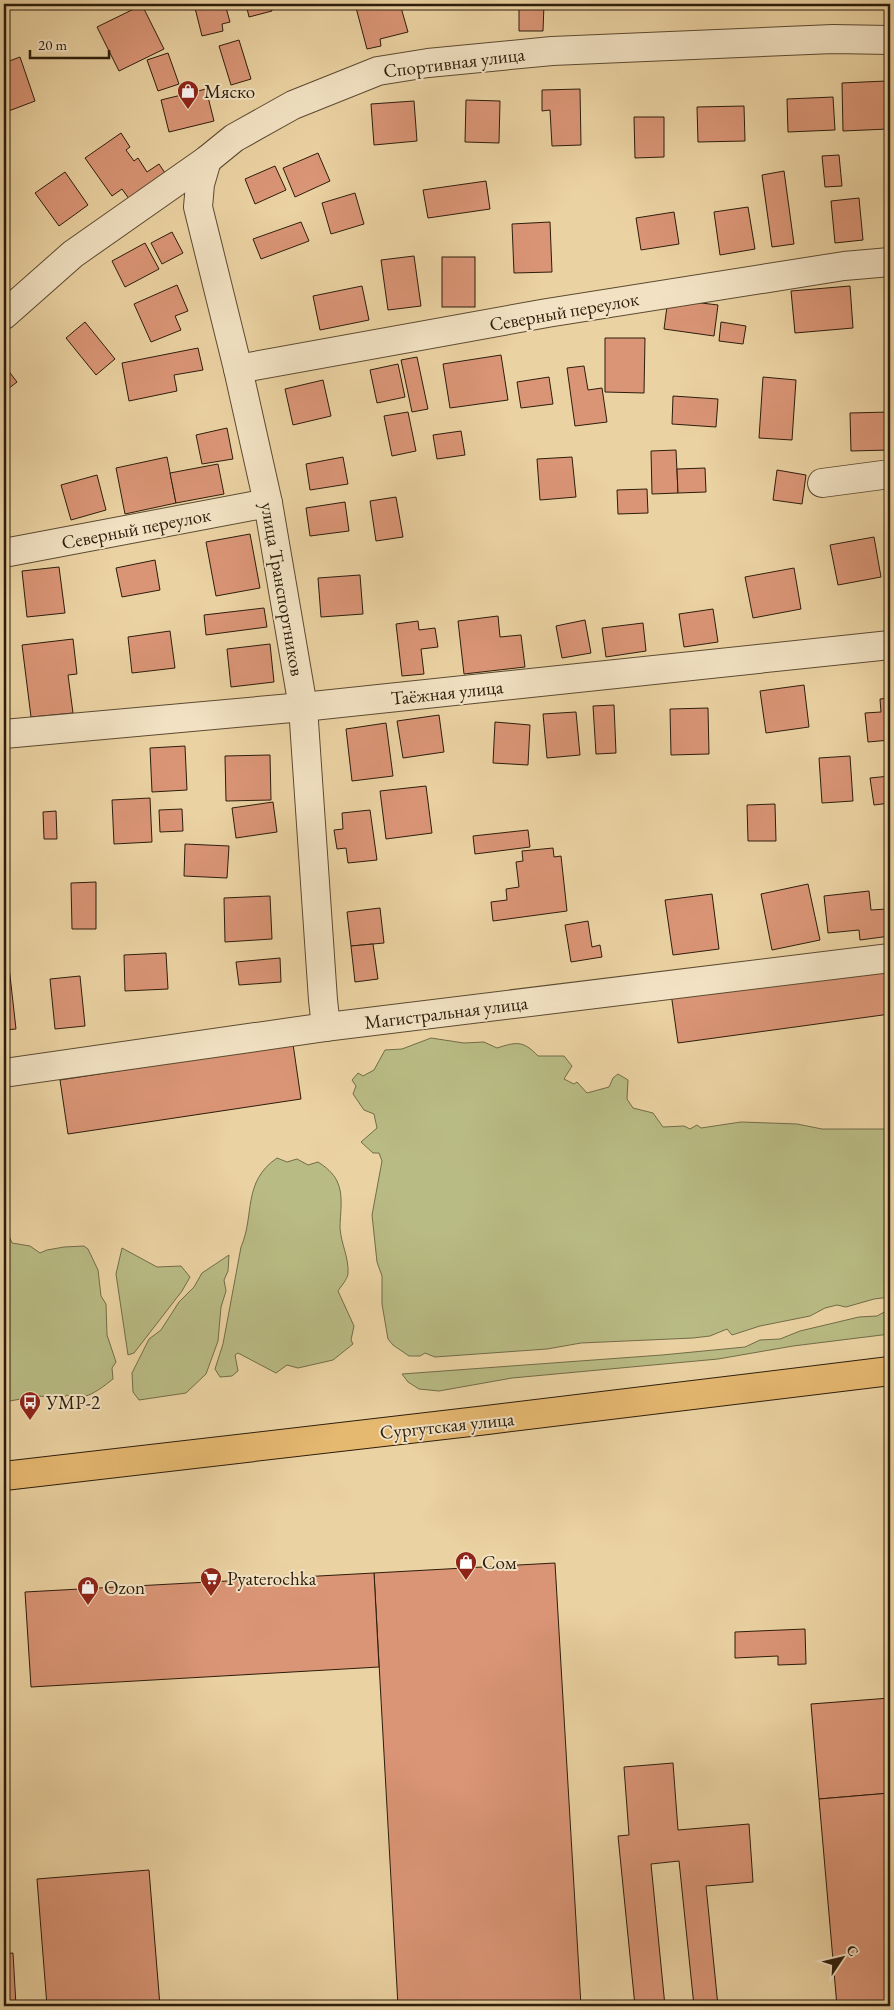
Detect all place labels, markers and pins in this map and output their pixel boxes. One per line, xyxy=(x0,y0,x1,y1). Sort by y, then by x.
shop icon: Мяско xyxy=(176,79,200,110)
place label: Мяско xyxy=(204,79,255,104)
bus stop icon: УМР-2 xyxy=(18,1390,42,1421)
place label: УМР-2 xyxy=(45,1390,100,1415)
shop icon: Сом xyxy=(454,1550,478,1581)
place label: Сом xyxy=(482,1550,517,1575)
supermarket icon: Pyaterochka xyxy=(199,1566,223,1597)
place label: Pyaterochka xyxy=(227,1566,317,1591)
shop icon: Ozon xyxy=(76,1575,100,1606)
place label: Ozon xyxy=(104,1575,145,1600)

